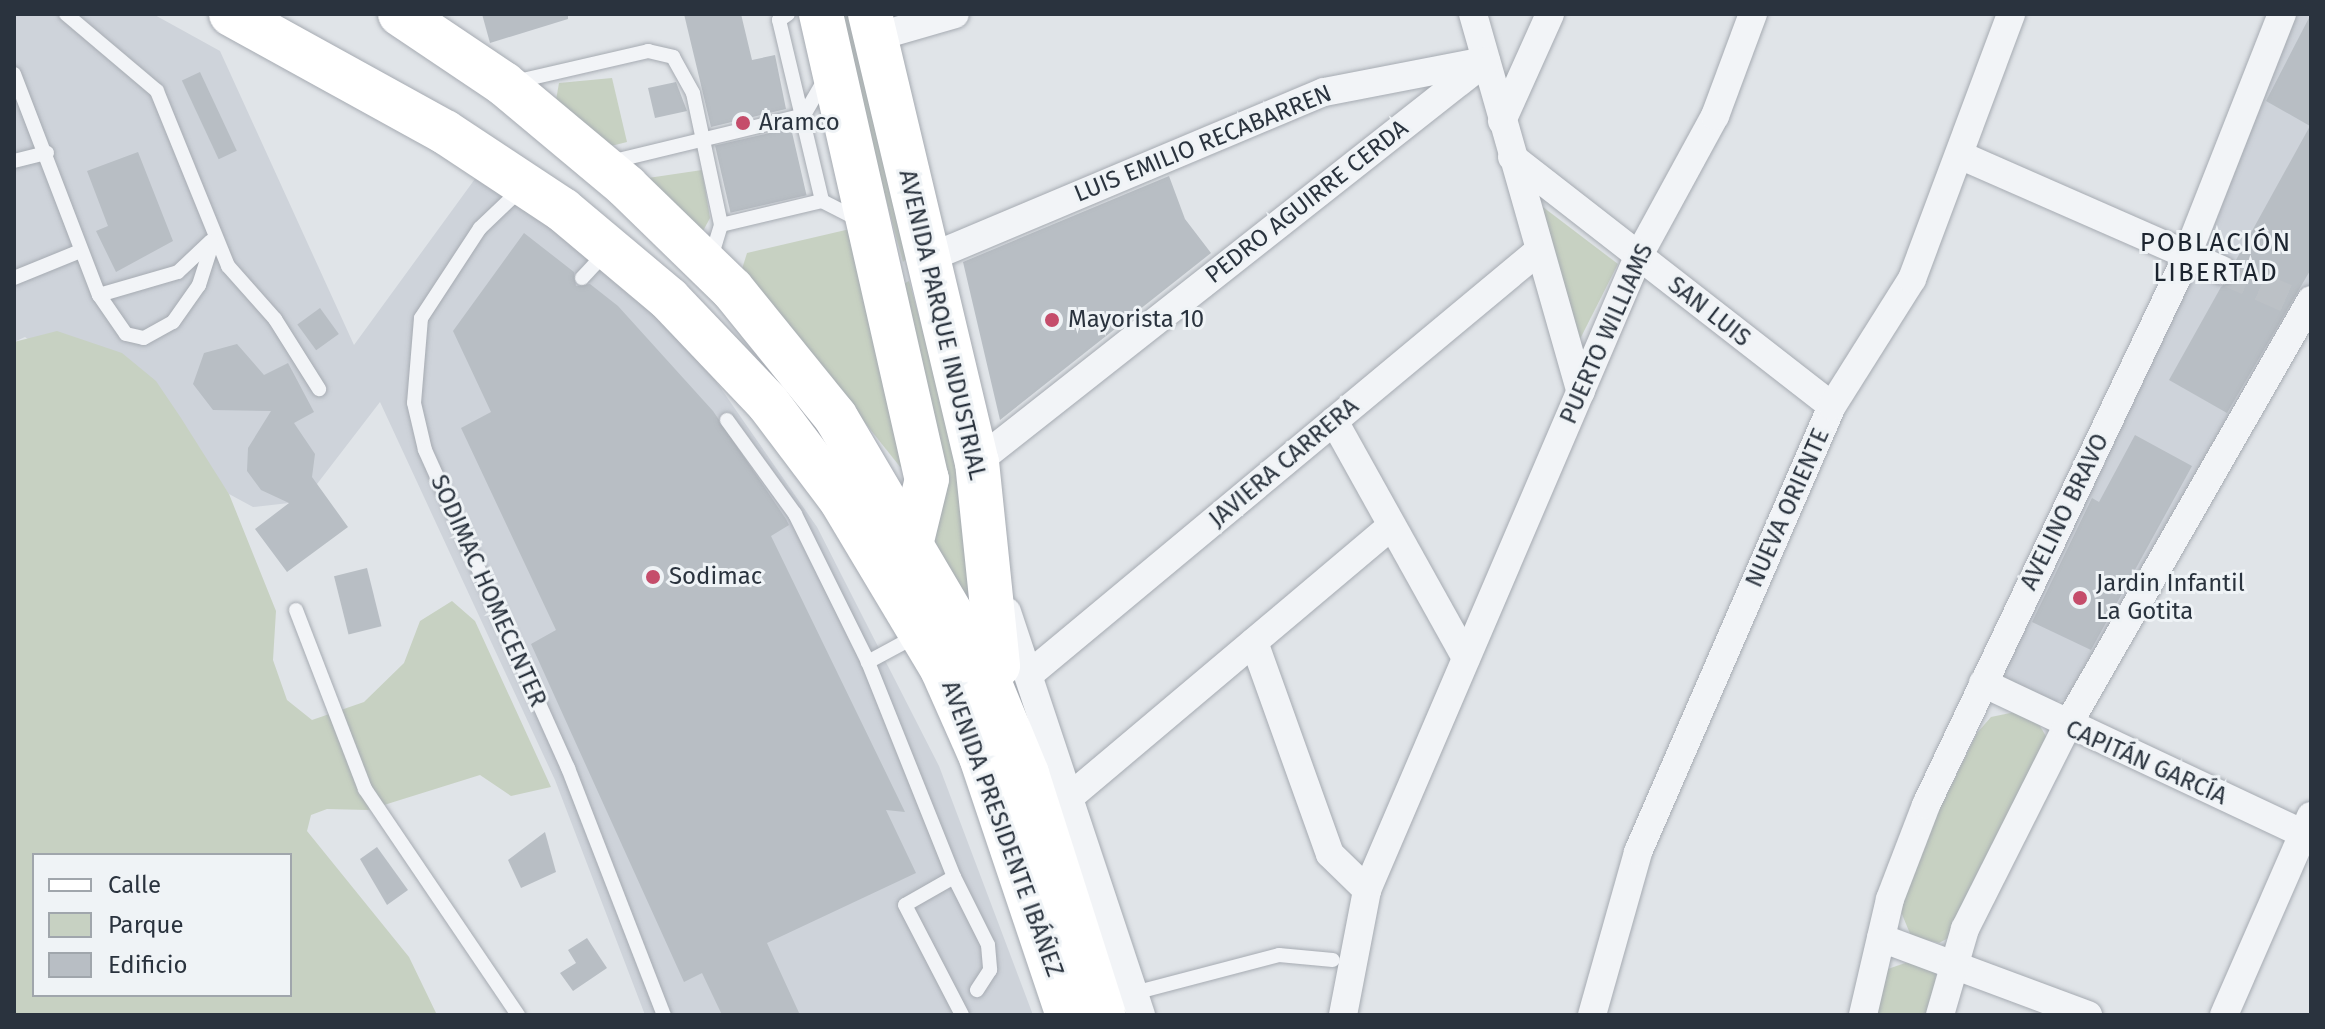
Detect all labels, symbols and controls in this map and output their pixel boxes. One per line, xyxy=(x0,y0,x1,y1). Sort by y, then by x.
street label: LUIS EMILIO RECABARREN xyxy=(1070,79,1336,209)
place label: Aramco xyxy=(759,109,840,137)
marker: Aramco xyxy=(734,114,752,132)
street label: PEDRO AGUIRRE CERDA xyxy=(1200,114,1414,290)
street label: AVENIDA PARQUE INDUSTRIAL xyxy=(892,167,992,483)
district label: POBLACIÓN LIBERTAD xyxy=(2140,227,2292,288)
street label: PUERTO WILLIAMS xyxy=(1554,239,1660,429)
street label: SAN LUIS xyxy=(1662,271,1756,353)
place label: Mayorista 10 xyxy=(1068,306,1204,334)
marker: Mayorista 10 xyxy=(1043,311,1061,329)
street label: JAVIERA CARRERA xyxy=(1204,392,1364,534)
street label: NUEVA ORIENTE xyxy=(1740,424,1836,592)
street label: AVELINO BRAVO xyxy=(2015,429,2115,595)
street label: SODIMAC HOMECENTER xyxy=(424,471,552,711)
place label: Sodimac xyxy=(669,563,762,591)
marker: Sodimac xyxy=(644,568,662,586)
place label: Jardin Infantil La Gotita xyxy=(2096,570,2245,626)
marker: Jardin Infantil La Gotita xyxy=(2071,589,2089,607)
street label: AVENIDA PRESIDENTE IBÁÑEZ xyxy=(935,677,1069,981)
street label: CAPITÁN GARCÍA xyxy=(2061,715,2231,811)
legend xyxy=(32,853,292,997)
text: Calle xyxy=(108,871,161,899)
text: Parque xyxy=(108,911,184,939)
text: Edificio xyxy=(108,951,188,979)

